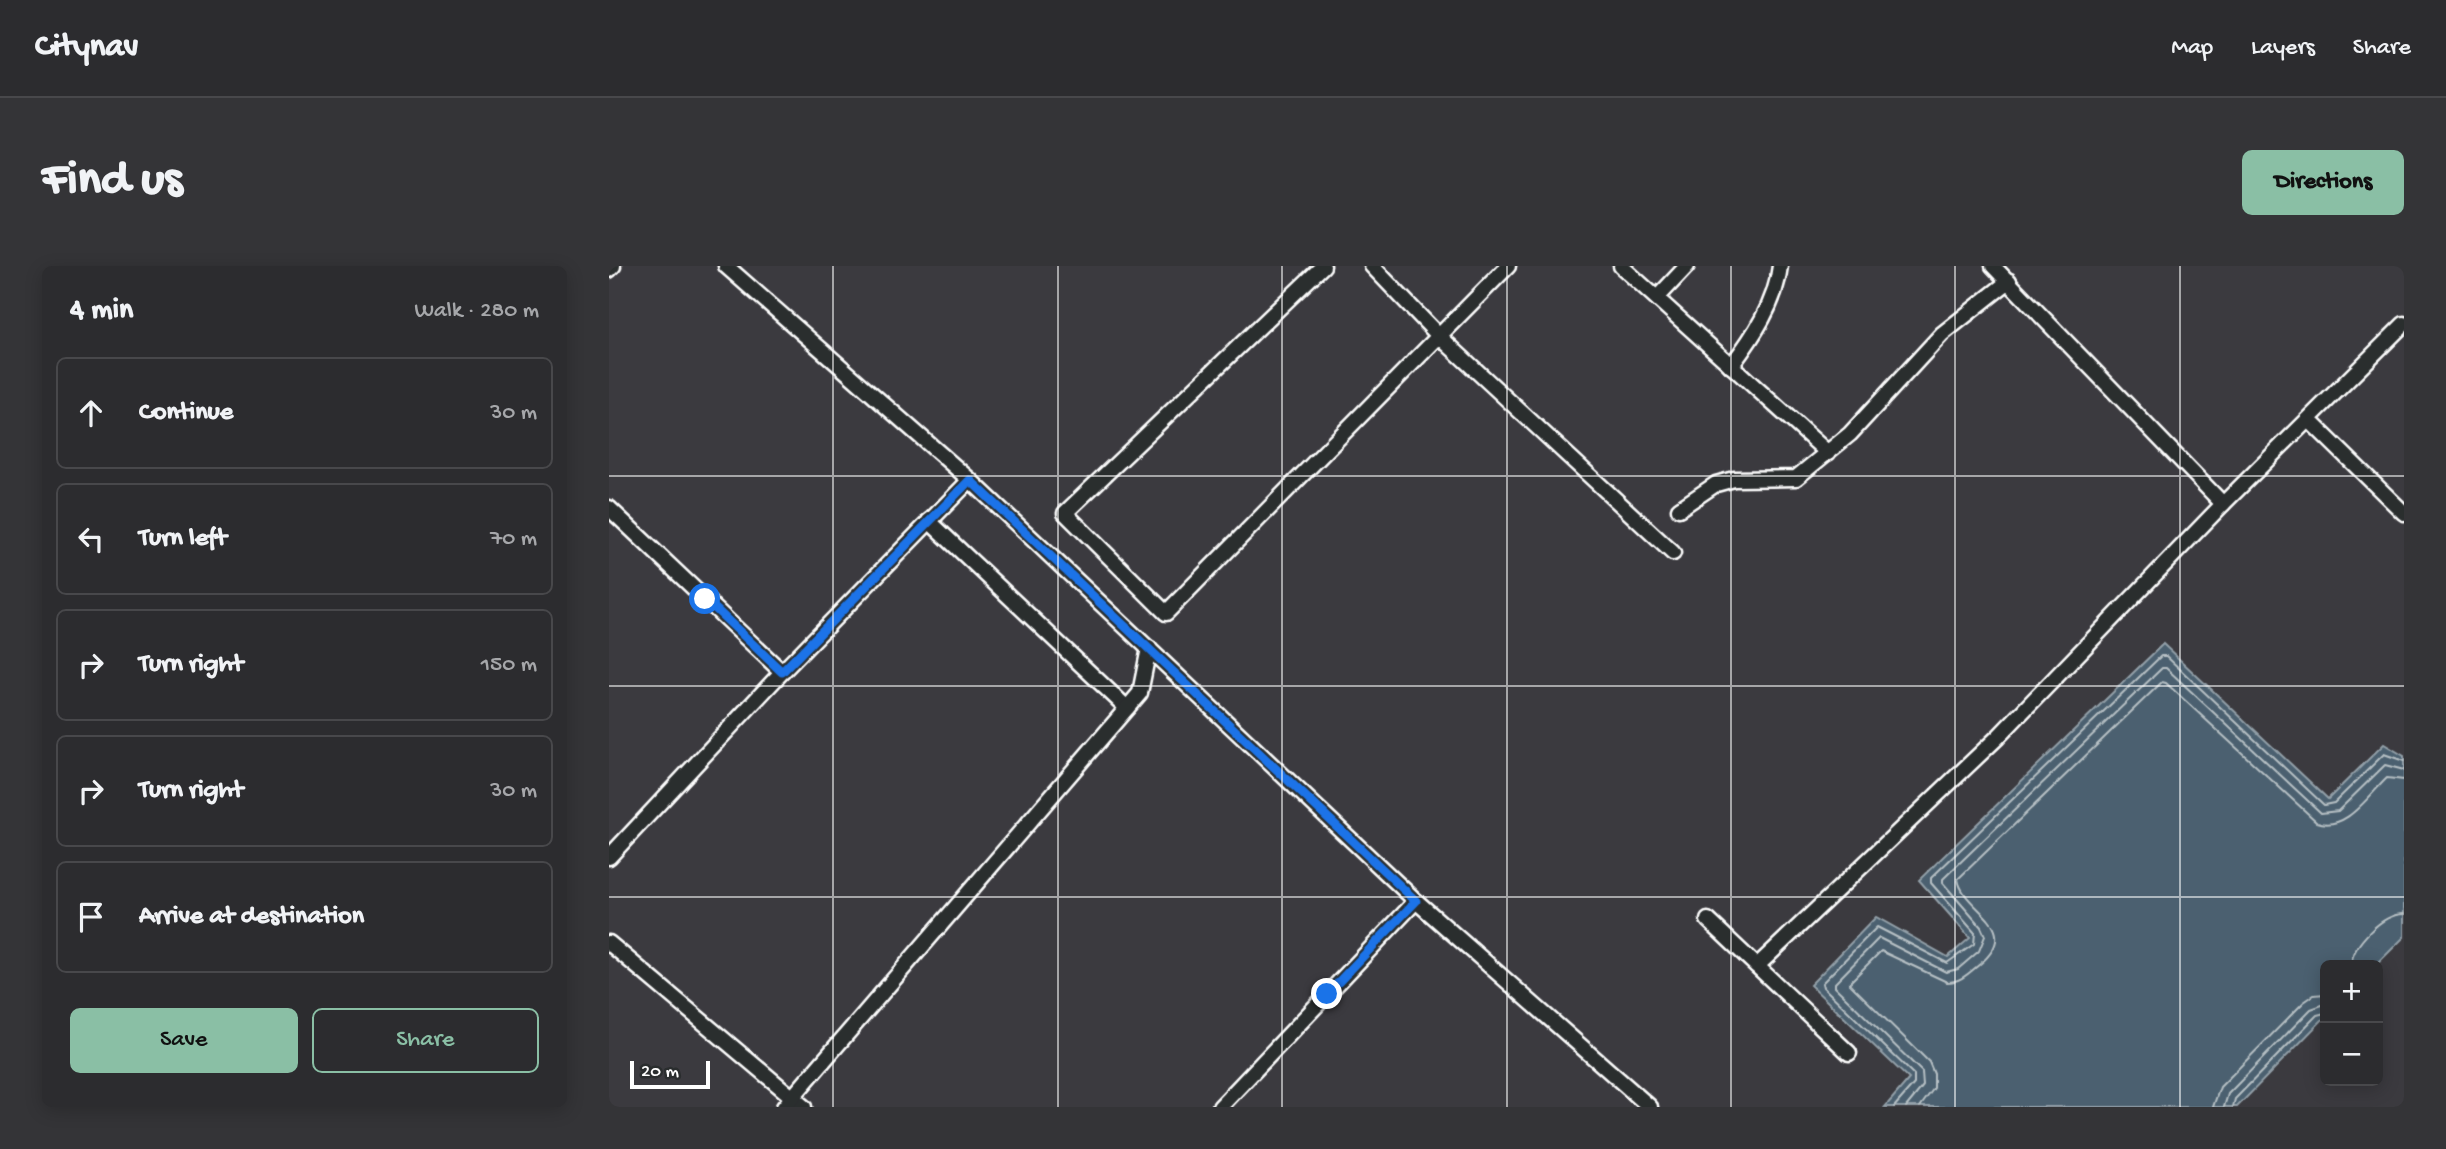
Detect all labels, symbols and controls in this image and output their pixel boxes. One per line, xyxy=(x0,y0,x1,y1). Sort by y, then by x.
text: Citynav xyxy=(35,29,138,67)
text: Map xyxy=(2171,34,2213,63)
text: Layers xyxy=(2251,34,2315,63)
text: Share xyxy=(2353,34,2411,63)
button: Directions xyxy=(2242,150,2404,215)
text: Find us xyxy=(42,153,182,211)
text: 4 min xyxy=(70,294,133,329)
text: Walk · 280 m xyxy=(415,298,539,325)
icon: ahead xyxy=(72,394,110,432)
text: Continue xyxy=(139,398,233,429)
text: 30 m xyxy=(490,400,537,427)
icon: left xyxy=(72,520,110,558)
text: Turn left xyxy=(139,524,227,555)
text: 70 m xyxy=(490,526,537,553)
route start xyxy=(689,583,720,614)
icon: right xyxy=(72,646,110,684)
text: Turn right xyxy=(139,650,243,681)
text: 150 m xyxy=(481,652,537,679)
icon: right xyxy=(72,772,110,810)
text: Turn right xyxy=(139,776,243,807)
text: 30 m xyxy=(490,778,537,805)
icon: arrive xyxy=(72,898,110,936)
text: Arrive at destination xyxy=(139,902,364,933)
map controls xyxy=(2320,960,2383,1086)
button: + xyxy=(2320,960,2383,1023)
route end xyxy=(1311,978,1342,1009)
button: Save xyxy=(70,1008,298,1073)
button: Share xyxy=(312,1008,539,1073)
button: − xyxy=(2320,1023,2383,1086)
scale bar xyxy=(630,1058,711,1090)
text: 20 m xyxy=(641,1061,679,1084)

